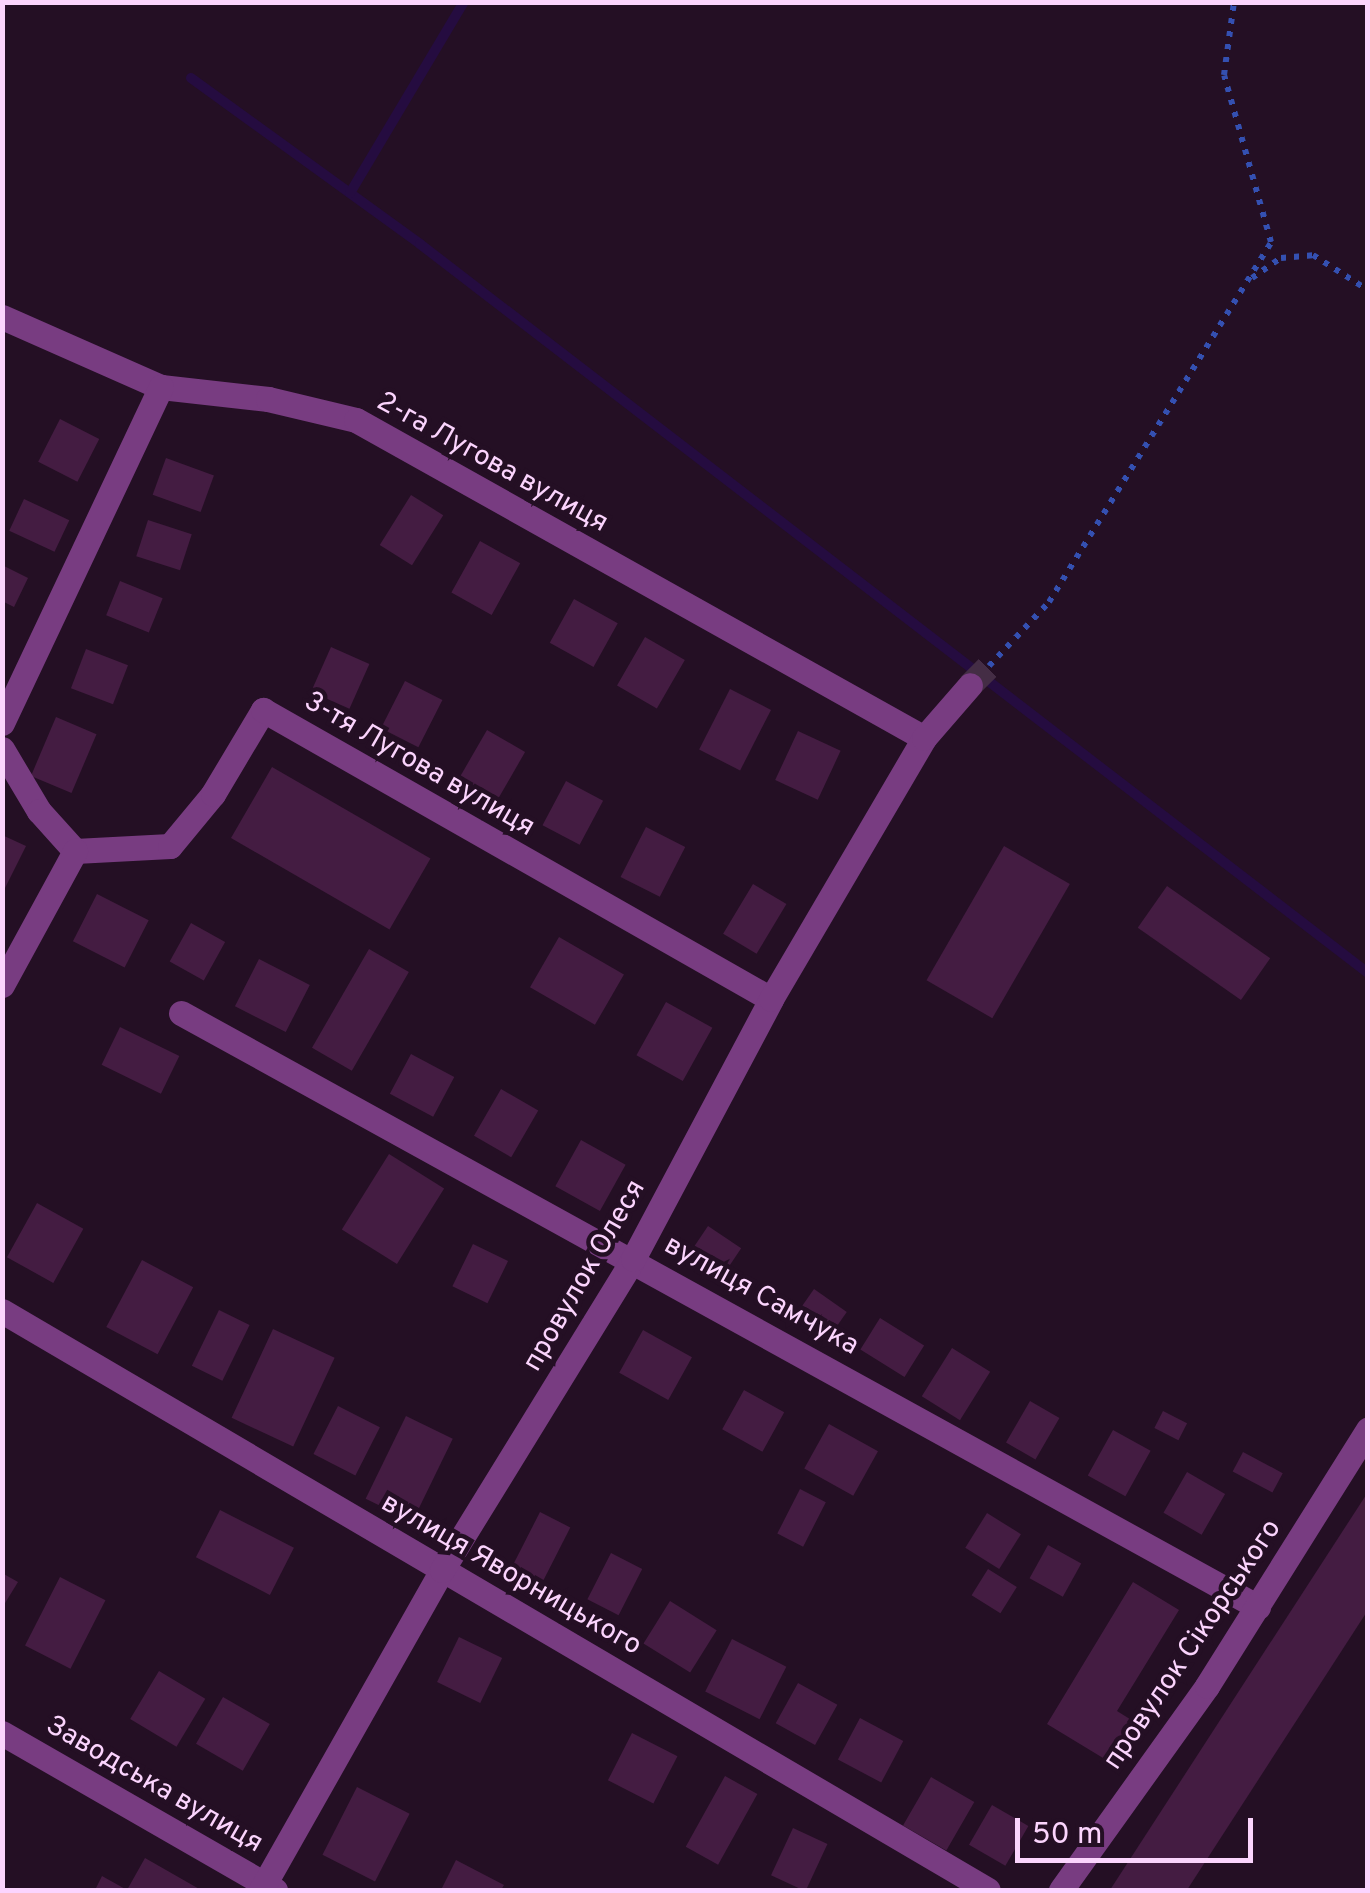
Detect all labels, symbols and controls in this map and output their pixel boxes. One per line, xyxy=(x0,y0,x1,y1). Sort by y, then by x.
street label: 2-га Лугова вулиця xyxy=(370,385,614,541)
street label: 3-тя Лугова вулиця xyxy=(298,685,540,845)
street label: провулок Олеся xyxy=(517,1174,653,1378)
street label: вулиця Самчука xyxy=(658,1229,864,1363)
street label: вулиця Яворницького xyxy=(375,1487,647,1663)
street label: провулок Сікорського xyxy=(1097,1514,1289,1776)
street label: Заводська вулиця xyxy=(39,1709,269,1861)
scale bar xyxy=(1020,1798,1258,1860)
text: 50 m xyxy=(1032,1817,1102,1854)

